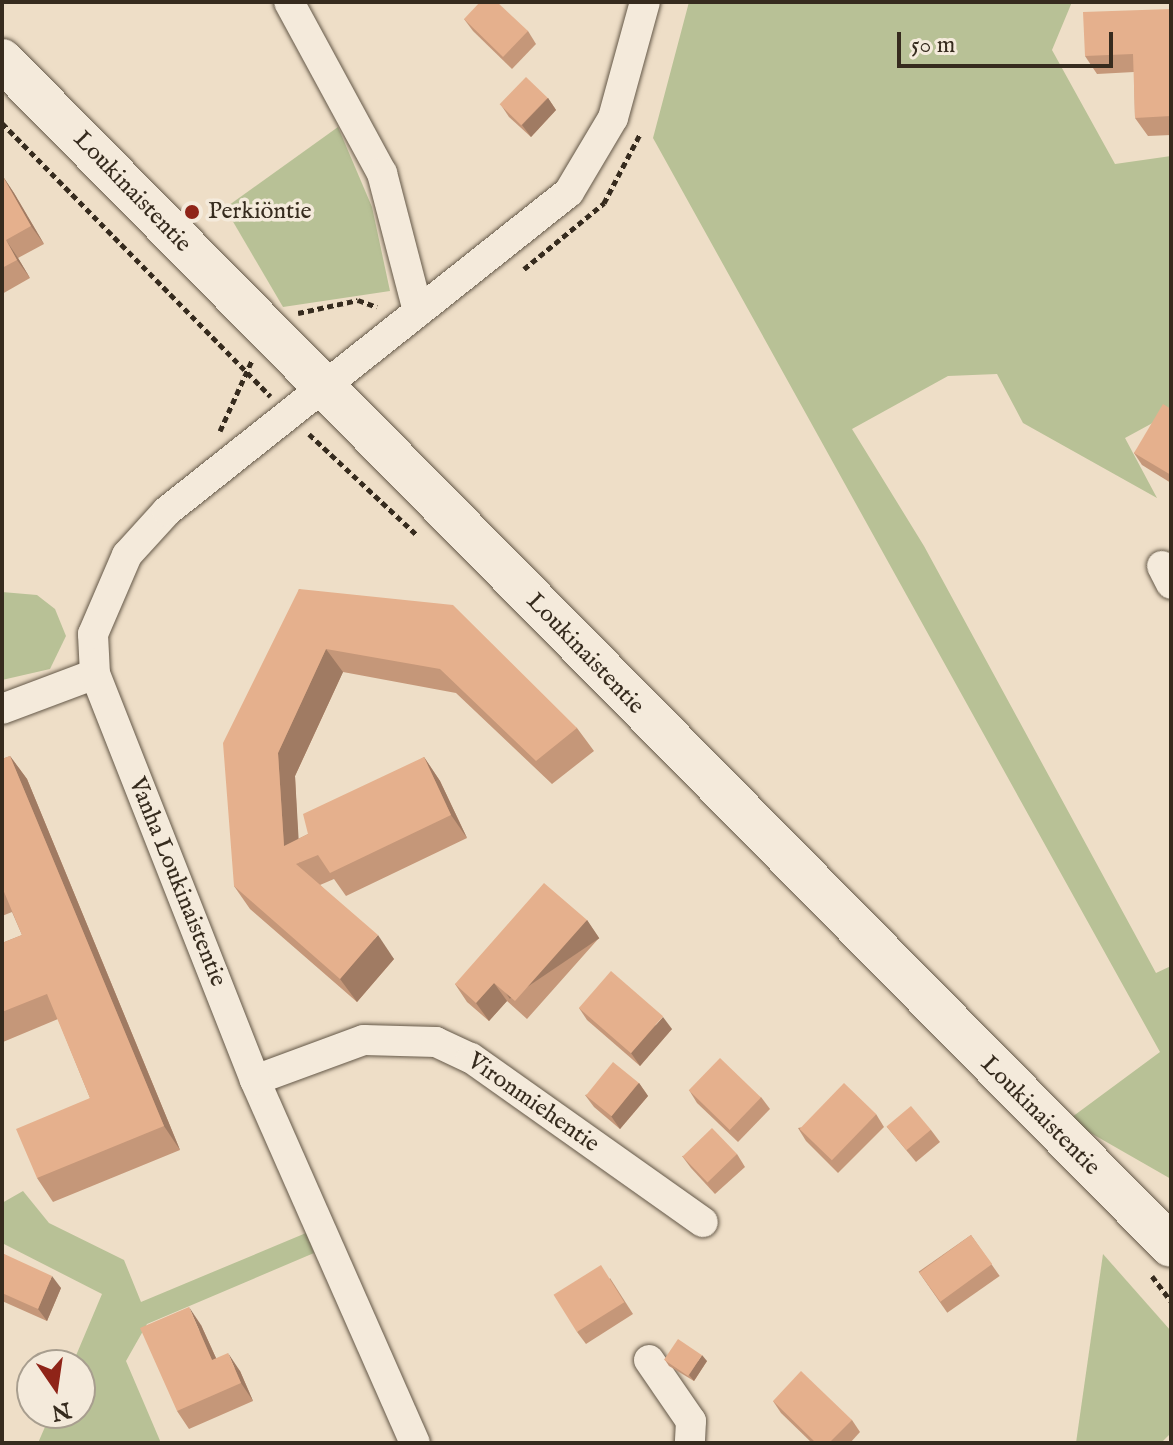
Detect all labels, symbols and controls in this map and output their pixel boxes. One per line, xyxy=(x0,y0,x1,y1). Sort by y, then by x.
scale bar xyxy=(901,16,1117,66)
text: 50 m xyxy=(911,30,955,61)
street label: Loukinaistentie xyxy=(67,125,197,259)
place label: Perkiöntie xyxy=(208,198,312,226)
marker: Perkiöntie xyxy=(183,203,201,221)
street label: Loukinaistentie xyxy=(520,587,650,721)
street label: Vanha Loukinaistentie xyxy=(122,773,232,991)
street label: Vironmiehentie xyxy=(461,1047,605,1159)
street label: Loukinaistentie xyxy=(974,1050,1106,1182)
north arrow xyxy=(16,1349,96,1429)
text: N xyxy=(49,1395,73,1426)

